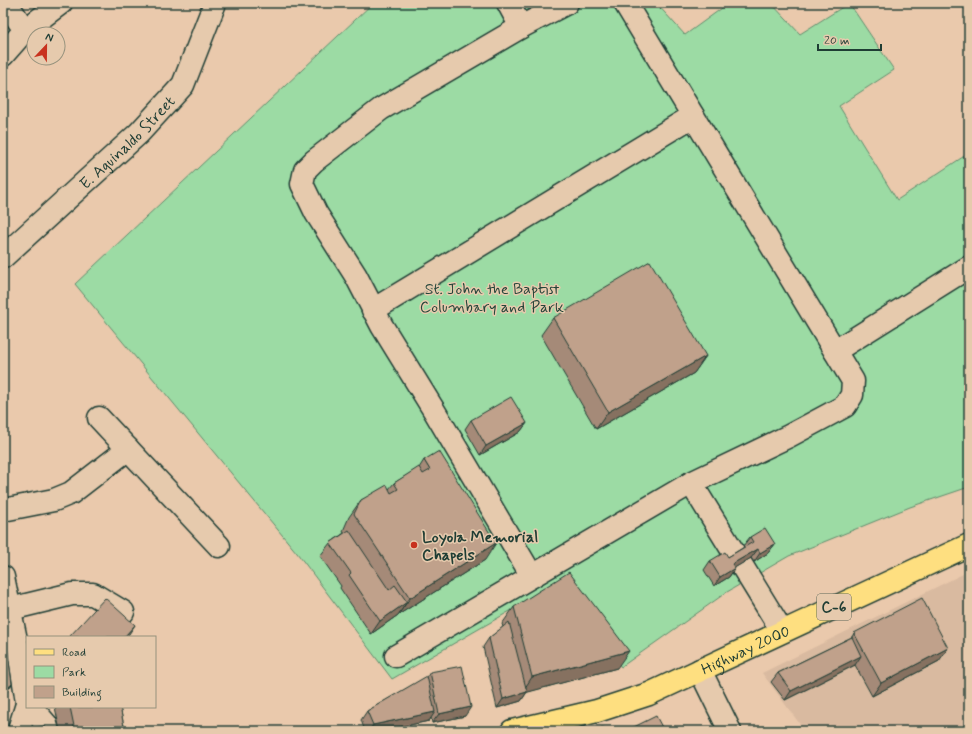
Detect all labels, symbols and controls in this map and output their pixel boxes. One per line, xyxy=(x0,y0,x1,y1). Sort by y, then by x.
north arrow xyxy=(26,26,66,66)
scale bar xyxy=(818,26,881,52)
text: N xyxy=(43,30,55,46)
text: 20 m xyxy=(824,33,850,49)
street label: E. Aguinaldo Street xyxy=(75,92,180,194)
park label: St. John the Baptist Columbary and Park xyxy=(420,279,564,318)
place label: Loyola Memorial Chapels xyxy=(422,527,538,566)
marker: Loyola Memorial Chapels xyxy=(409,540,419,550)
road number: C-6 xyxy=(817,594,851,620)
street label: Highway 2000 xyxy=(698,621,794,680)
legend xyxy=(26,636,156,708)
text: Road xyxy=(62,645,86,661)
text: Park xyxy=(62,665,86,681)
text: Building xyxy=(62,685,102,702)

